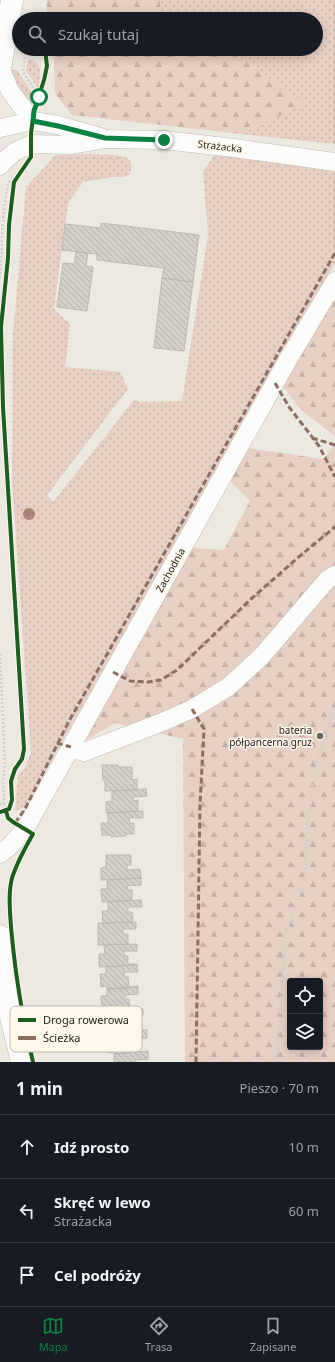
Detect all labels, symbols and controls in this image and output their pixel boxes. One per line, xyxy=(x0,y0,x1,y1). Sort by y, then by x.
search box xyxy=(12,12,323,56)
icon: search xyxy=(26,23,48,45)
text: Szukaj tutaj xyxy=(58,24,139,44)
route start xyxy=(30,88,48,106)
route end xyxy=(155,131,173,149)
street label: Strażacka xyxy=(197,136,243,156)
street label: Zachodnia xyxy=(152,545,188,595)
place label: bateria półpancerna gruz xyxy=(229,723,312,749)
marker: bateria półpancerna gruz xyxy=(315,731,325,741)
map controls xyxy=(287,978,323,1050)
button: locate xyxy=(287,978,323,1014)
legend xyxy=(10,1006,142,1052)
text: Droga rowerowa xyxy=(43,1012,129,1027)
button: layers xyxy=(287,1014,323,1050)
text: Ścieżka xyxy=(43,1030,80,1045)
text: 1 min xyxy=(16,1077,63,1100)
text: Pieszo · 70 m xyxy=(240,1079,319,1097)
icon: ahead xyxy=(16,1136,38,1158)
text: Idź prosto xyxy=(54,1137,129,1157)
text: 10 m xyxy=(289,1138,319,1156)
text: Skręć w lewo xyxy=(54,1192,151,1212)
icon: left xyxy=(16,1200,38,1222)
text: 60 m xyxy=(289,1202,319,1220)
text: Strażacka xyxy=(54,1212,112,1230)
icon: arrive xyxy=(16,1264,38,1286)
text: Cel podróży xyxy=(54,1265,141,1285)
tab: Mapa xyxy=(39,1315,68,1354)
tab: Trasa xyxy=(145,1315,173,1354)
tab: Zapisane xyxy=(250,1315,296,1354)

